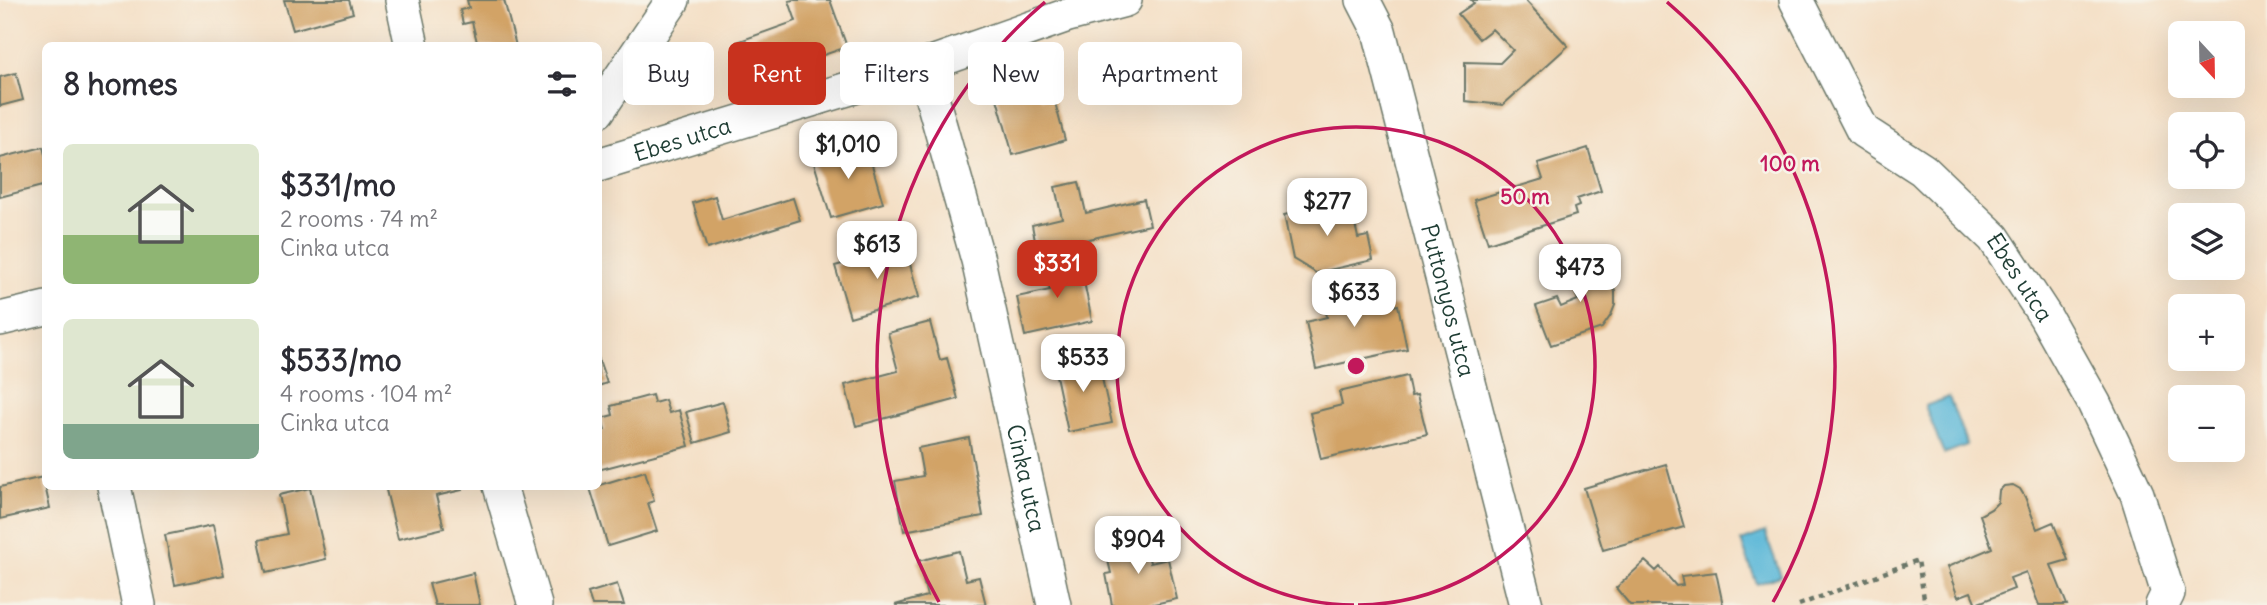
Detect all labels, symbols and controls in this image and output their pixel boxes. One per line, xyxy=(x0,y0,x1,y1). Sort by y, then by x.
north arrow xyxy=(2168,21,2245,98)
map controls xyxy=(2168,21,2245,462)
chip: Buy xyxy=(623,42,714,105)
chip: Rent xyxy=(728,42,826,105)
chip: Filters xyxy=(840,42,954,105)
chip: New xyxy=(968,42,1064,105)
chip: Apartment xyxy=(1078,42,1242,105)
text: 8 homes xyxy=(63,65,178,103)
icon: filters xyxy=(543,65,581,103)
street label: Ebes utca xyxy=(630,110,734,167)
button: locate xyxy=(2168,112,2245,189)
pin: $1,010 xyxy=(791,122,905,181)
text: $1,010 xyxy=(815,129,881,158)
text: 100 m xyxy=(1760,150,1820,177)
text: $331/mo xyxy=(280,166,396,204)
icon: home xyxy=(119,172,203,256)
pin: $277 xyxy=(1286,178,1368,238)
text: 50 m xyxy=(1500,183,1550,210)
text: $277 xyxy=(1303,186,1351,215)
button: layers xyxy=(2168,203,2245,280)
text: 2 rooms · 74 m² xyxy=(280,204,438,233)
street label: Puttonyos utca xyxy=(1415,221,1482,380)
pin: $613 xyxy=(836,222,918,281)
street label: Ebes utca xyxy=(1981,227,2060,327)
text: $613 xyxy=(853,229,901,258)
text: Cinka utca xyxy=(280,233,390,262)
pin: $331 xyxy=(1016,240,1098,300)
pin: $473 xyxy=(1539,244,1621,304)
text: $331 xyxy=(1033,248,1081,277)
text: $473 xyxy=(1555,252,1605,281)
pin: $633 xyxy=(1313,270,1395,329)
text: $633 xyxy=(1328,277,1380,306)
button: + xyxy=(2168,294,2245,371)
pin: $533 xyxy=(1042,334,1124,394)
text: $533/mo xyxy=(280,341,402,379)
text: $533 xyxy=(1057,342,1109,371)
icon: home xyxy=(119,347,203,431)
centre of rings xyxy=(1344,354,1368,378)
text: 4 rooms · 104 m² xyxy=(280,379,452,408)
button: − xyxy=(2168,385,2245,462)
text: Cinka utca xyxy=(280,408,390,437)
street label: Cinka utca xyxy=(1001,421,1052,535)
pin: $904 xyxy=(1097,516,1179,576)
text: $904 xyxy=(1111,524,1165,553)

